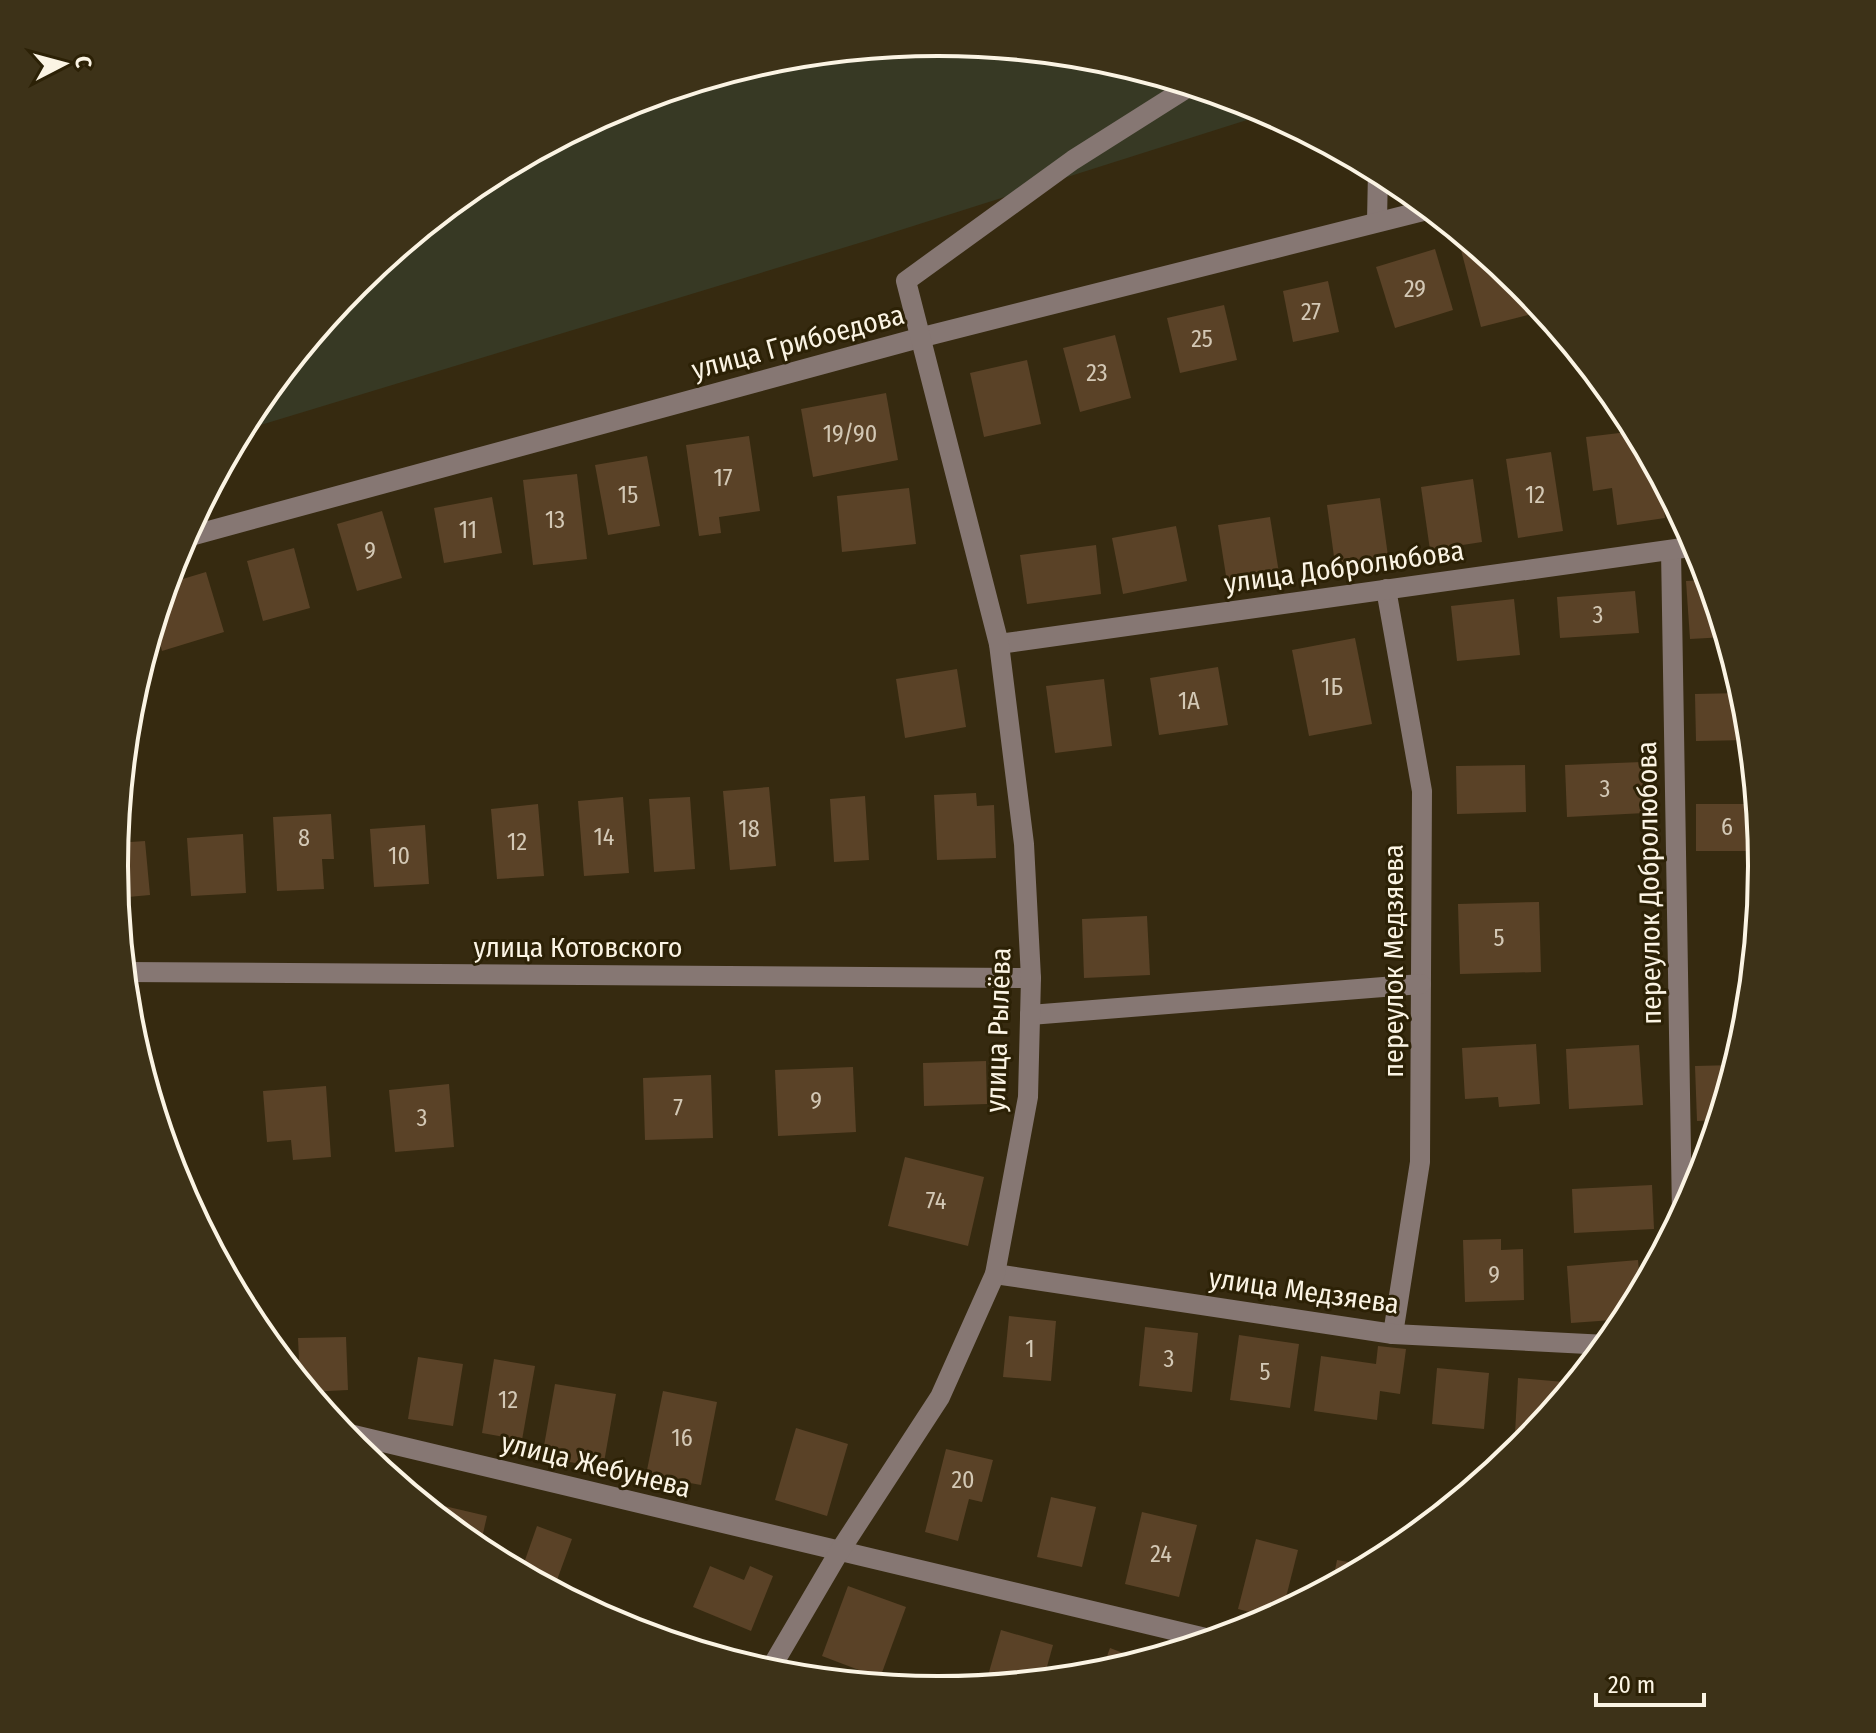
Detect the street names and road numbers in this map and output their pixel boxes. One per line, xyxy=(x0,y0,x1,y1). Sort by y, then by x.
street label: улица Грибоедова xyxy=(688,298,908,386)
street label: улица Добролюбова xyxy=(1222,534,1466,600)
street label: переулок Добролюбова xyxy=(1630,741,1668,1025)
street label: переулок Медзяева xyxy=(1377,844,1410,1078)
street label: улица Котовского xyxy=(473,931,683,964)
street label: улица Рылёва xyxy=(979,947,1017,1113)
street label: улица Медзяева xyxy=(1207,1261,1401,1321)
street label: улица Жебунева xyxy=(498,1426,694,1504)

